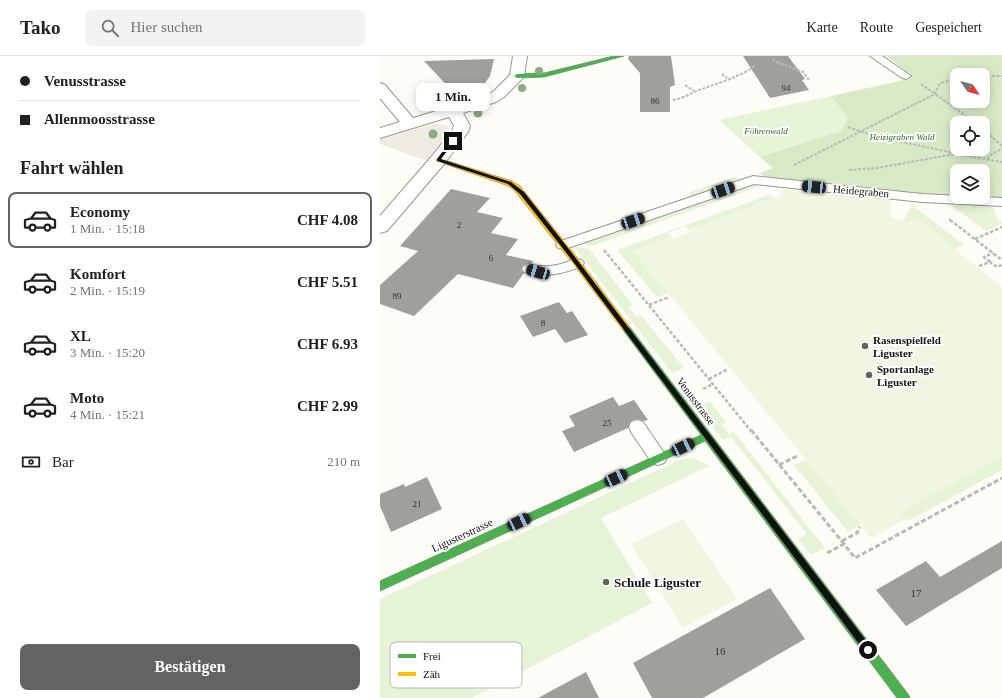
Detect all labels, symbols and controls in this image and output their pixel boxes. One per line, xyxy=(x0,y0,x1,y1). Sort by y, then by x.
search box xyxy=(85,10,365,46)
text: Tako xyxy=(20,17,61,38)
icon: search xyxy=(99,17,121,39)
text: Hier suchen xyxy=(131,19,203,35)
text: Karte xyxy=(807,20,838,35)
text: Route xyxy=(860,20,893,35)
text: Gespeichert xyxy=(915,20,982,35)
north arrow xyxy=(950,68,990,108)
map controls xyxy=(950,68,990,204)
text: Venusstrasse xyxy=(44,73,126,89)
callout: 1 Min. xyxy=(416,83,490,111)
house number: 94 xyxy=(782,83,791,93)
text: 1 Min. xyxy=(435,89,471,104)
house number: 86 xyxy=(651,96,660,106)
text: Allenmoosstrasse xyxy=(44,111,155,127)
button: locate xyxy=(950,116,990,156)
park label: Föhrenwald xyxy=(743,126,788,136)
route end xyxy=(444,132,462,150)
park label: Heizigraben Wald xyxy=(869,132,935,142)
text: Fahrt wählen xyxy=(20,158,124,178)
button: layers xyxy=(950,164,990,204)
car xyxy=(710,180,736,200)
car xyxy=(802,180,826,194)
street label: Heidegraben xyxy=(832,183,890,199)
icon: car xyxy=(22,202,58,238)
text: Economy xyxy=(70,204,130,220)
car xyxy=(620,211,646,231)
text: CHF 4.08 xyxy=(297,212,358,228)
house number: 2 xyxy=(457,220,461,230)
text: 1 Min. · 15:18 xyxy=(70,221,145,236)
house number: 6 xyxy=(489,253,494,263)
car xyxy=(525,263,551,281)
icon: car xyxy=(22,264,58,300)
text: Komfort xyxy=(70,266,126,282)
text: CHF 5.51 xyxy=(297,274,358,290)
text: 2 Min. · 15:19 xyxy=(70,283,145,298)
house number: 89 xyxy=(393,291,402,301)
house number: 8 xyxy=(541,318,546,328)
icon: car xyxy=(22,326,58,362)
text: XL xyxy=(70,328,91,344)
place label: Rasenspielfeld Liguster xyxy=(873,334,941,359)
text: CHF 6.93 xyxy=(297,336,358,352)
marker: Rasenspielfeld Liguster xyxy=(860,341,870,351)
text: 3 Min. · 15:20 xyxy=(70,345,145,360)
place label: Sportanlage Liguster xyxy=(877,363,934,388)
marker: Sportanlage Liguster xyxy=(864,370,874,380)
street label: Venusstrasse xyxy=(674,375,718,427)
icon: car xyxy=(22,388,58,424)
text: Moto xyxy=(70,390,104,406)
text: CHF 2.99 xyxy=(297,398,358,414)
text: 4 Min. · 15:21 xyxy=(70,407,145,422)
house number: 25 xyxy=(603,418,612,428)
car xyxy=(670,436,696,458)
icon: cash xyxy=(20,451,42,473)
text: Bar xyxy=(52,454,74,470)
text: 210 m xyxy=(327,454,360,469)
car xyxy=(603,467,629,489)
house number: 21 xyxy=(413,499,422,509)
car xyxy=(506,511,532,533)
street label: Ligusterstrasse xyxy=(430,516,495,554)
place label: Schule Liguster xyxy=(614,575,701,590)
marker: Schule Liguster xyxy=(601,577,611,587)
house number: 17 xyxy=(911,587,922,599)
route start xyxy=(859,641,877,659)
legend xyxy=(390,642,522,688)
button: Bestätigen xyxy=(20,644,360,690)
house number: 16 xyxy=(715,645,726,657)
text: Frei xyxy=(423,650,441,662)
text: Zäh xyxy=(423,668,441,680)

